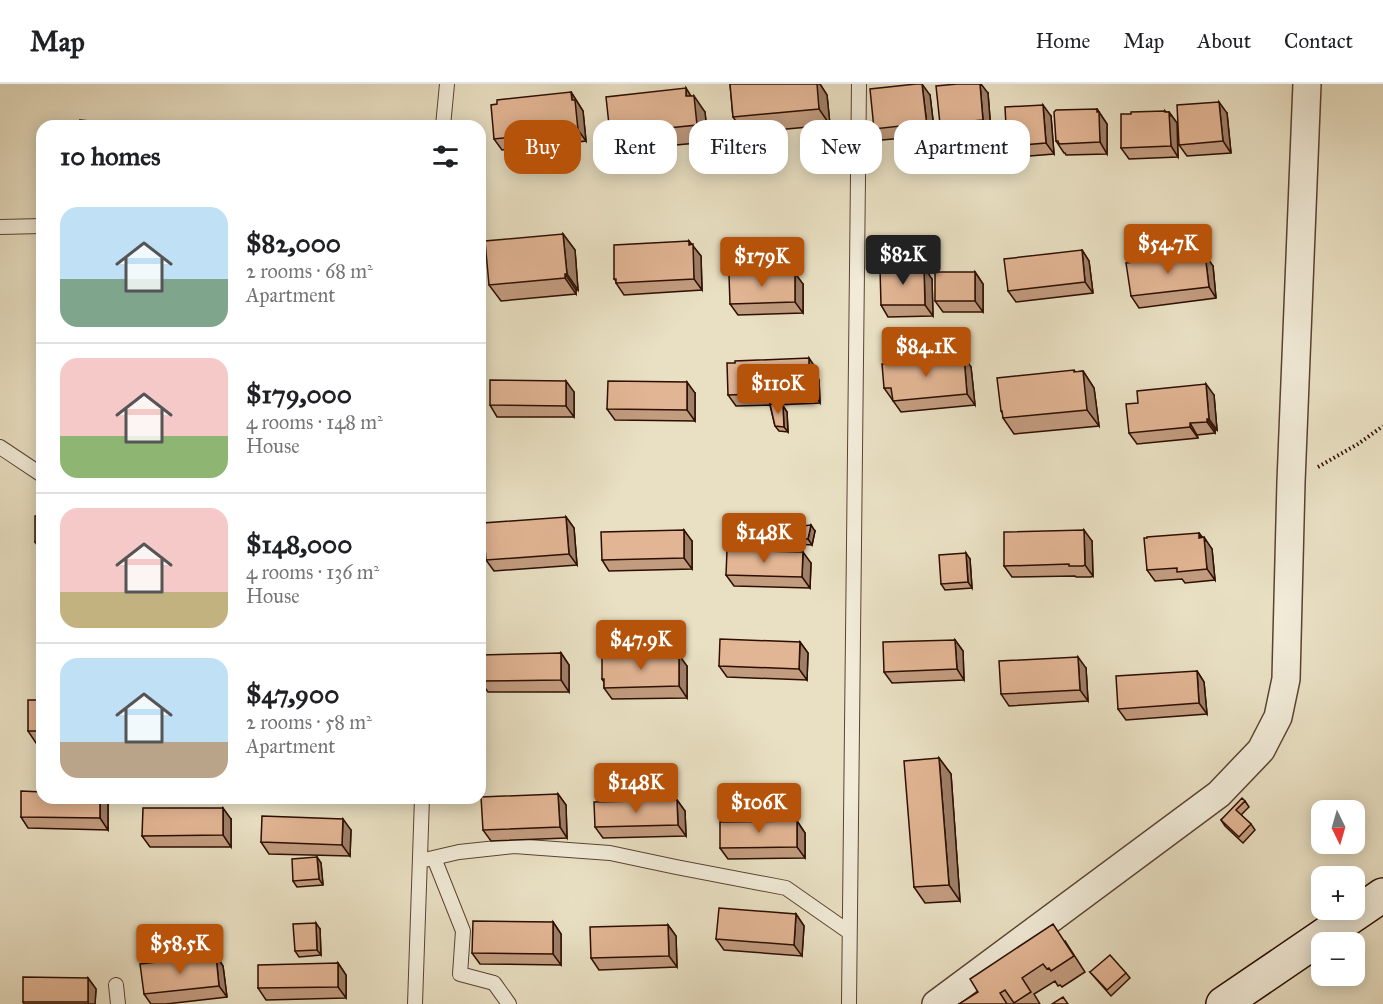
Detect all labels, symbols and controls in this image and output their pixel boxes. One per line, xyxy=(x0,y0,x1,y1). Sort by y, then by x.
text: Map xyxy=(30,24,85,59)
text: Home xyxy=(1035,28,1090,54)
text: Map xyxy=(1123,28,1164,54)
text: About xyxy=(1197,28,1251,54)
text: Contact xyxy=(1284,28,1353,54)
chip: Buy xyxy=(504,120,581,174)
chip: Rent xyxy=(593,120,677,174)
chip: Filters xyxy=(689,120,788,174)
chip: New xyxy=(800,120,882,174)
chip: Apartment xyxy=(894,120,1030,174)
text: 10 homes xyxy=(60,140,161,172)
icon: filters xyxy=(429,140,462,173)
pin: $54.7K xyxy=(1119,224,1217,275)
text: $82,000 xyxy=(246,227,341,259)
icon: home xyxy=(108,231,180,303)
text: $54.7K xyxy=(1138,231,1198,255)
pin: $82K xyxy=(867,235,939,286)
pin: $179K xyxy=(720,237,804,288)
text: $82K xyxy=(880,242,926,266)
text: $179K xyxy=(734,244,790,268)
text: 2 rooms · 68 m² xyxy=(246,259,373,283)
text: Apartment xyxy=(246,283,335,307)
pin: $84.1K xyxy=(877,327,975,378)
text: $84.1K xyxy=(896,334,956,358)
pin: $110K xyxy=(736,364,820,415)
text: $110K xyxy=(751,371,805,395)
text: $179,000 xyxy=(246,378,352,410)
icon: home xyxy=(108,382,180,454)
text: 4 rooms · 148 m² xyxy=(246,410,383,434)
text: House xyxy=(246,434,300,458)
pin: $148K xyxy=(722,513,806,564)
text: $148K xyxy=(736,520,792,544)
text: $148,000 xyxy=(246,528,352,560)
icon: home xyxy=(108,532,180,604)
text: 4 rooms · 136 m² xyxy=(246,560,379,584)
text: House xyxy=(246,584,300,608)
pin: $47.9K xyxy=(592,620,690,671)
text: $47.9K xyxy=(610,627,672,651)
text: $47,900 xyxy=(246,678,339,710)
icon: home xyxy=(108,682,180,754)
text: 2 rooms · 58 m² xyxy=(246,710,372,734)
text: Apartment xyxy=(246,734,335,758)
pin: $148K xyxy=(594,763,678,814)
text: $148K xyxy=(608,770,664,794)
pin: $106K xyxy=(717,783,801,834)
text: $106K xyxy=(731,790,787,814)
north arrow xyxy=(1311,800,1365,854)
map controls xyxy=(1311,800,1365,986)
button: + xyxy=(1311,866,1365,920)
pin: $58.5K xyxy=(131,924,229,975)
text: $58.5K xyxy=(150,931,210,955)
button: − xyxy=(1311,932,1365,986)

